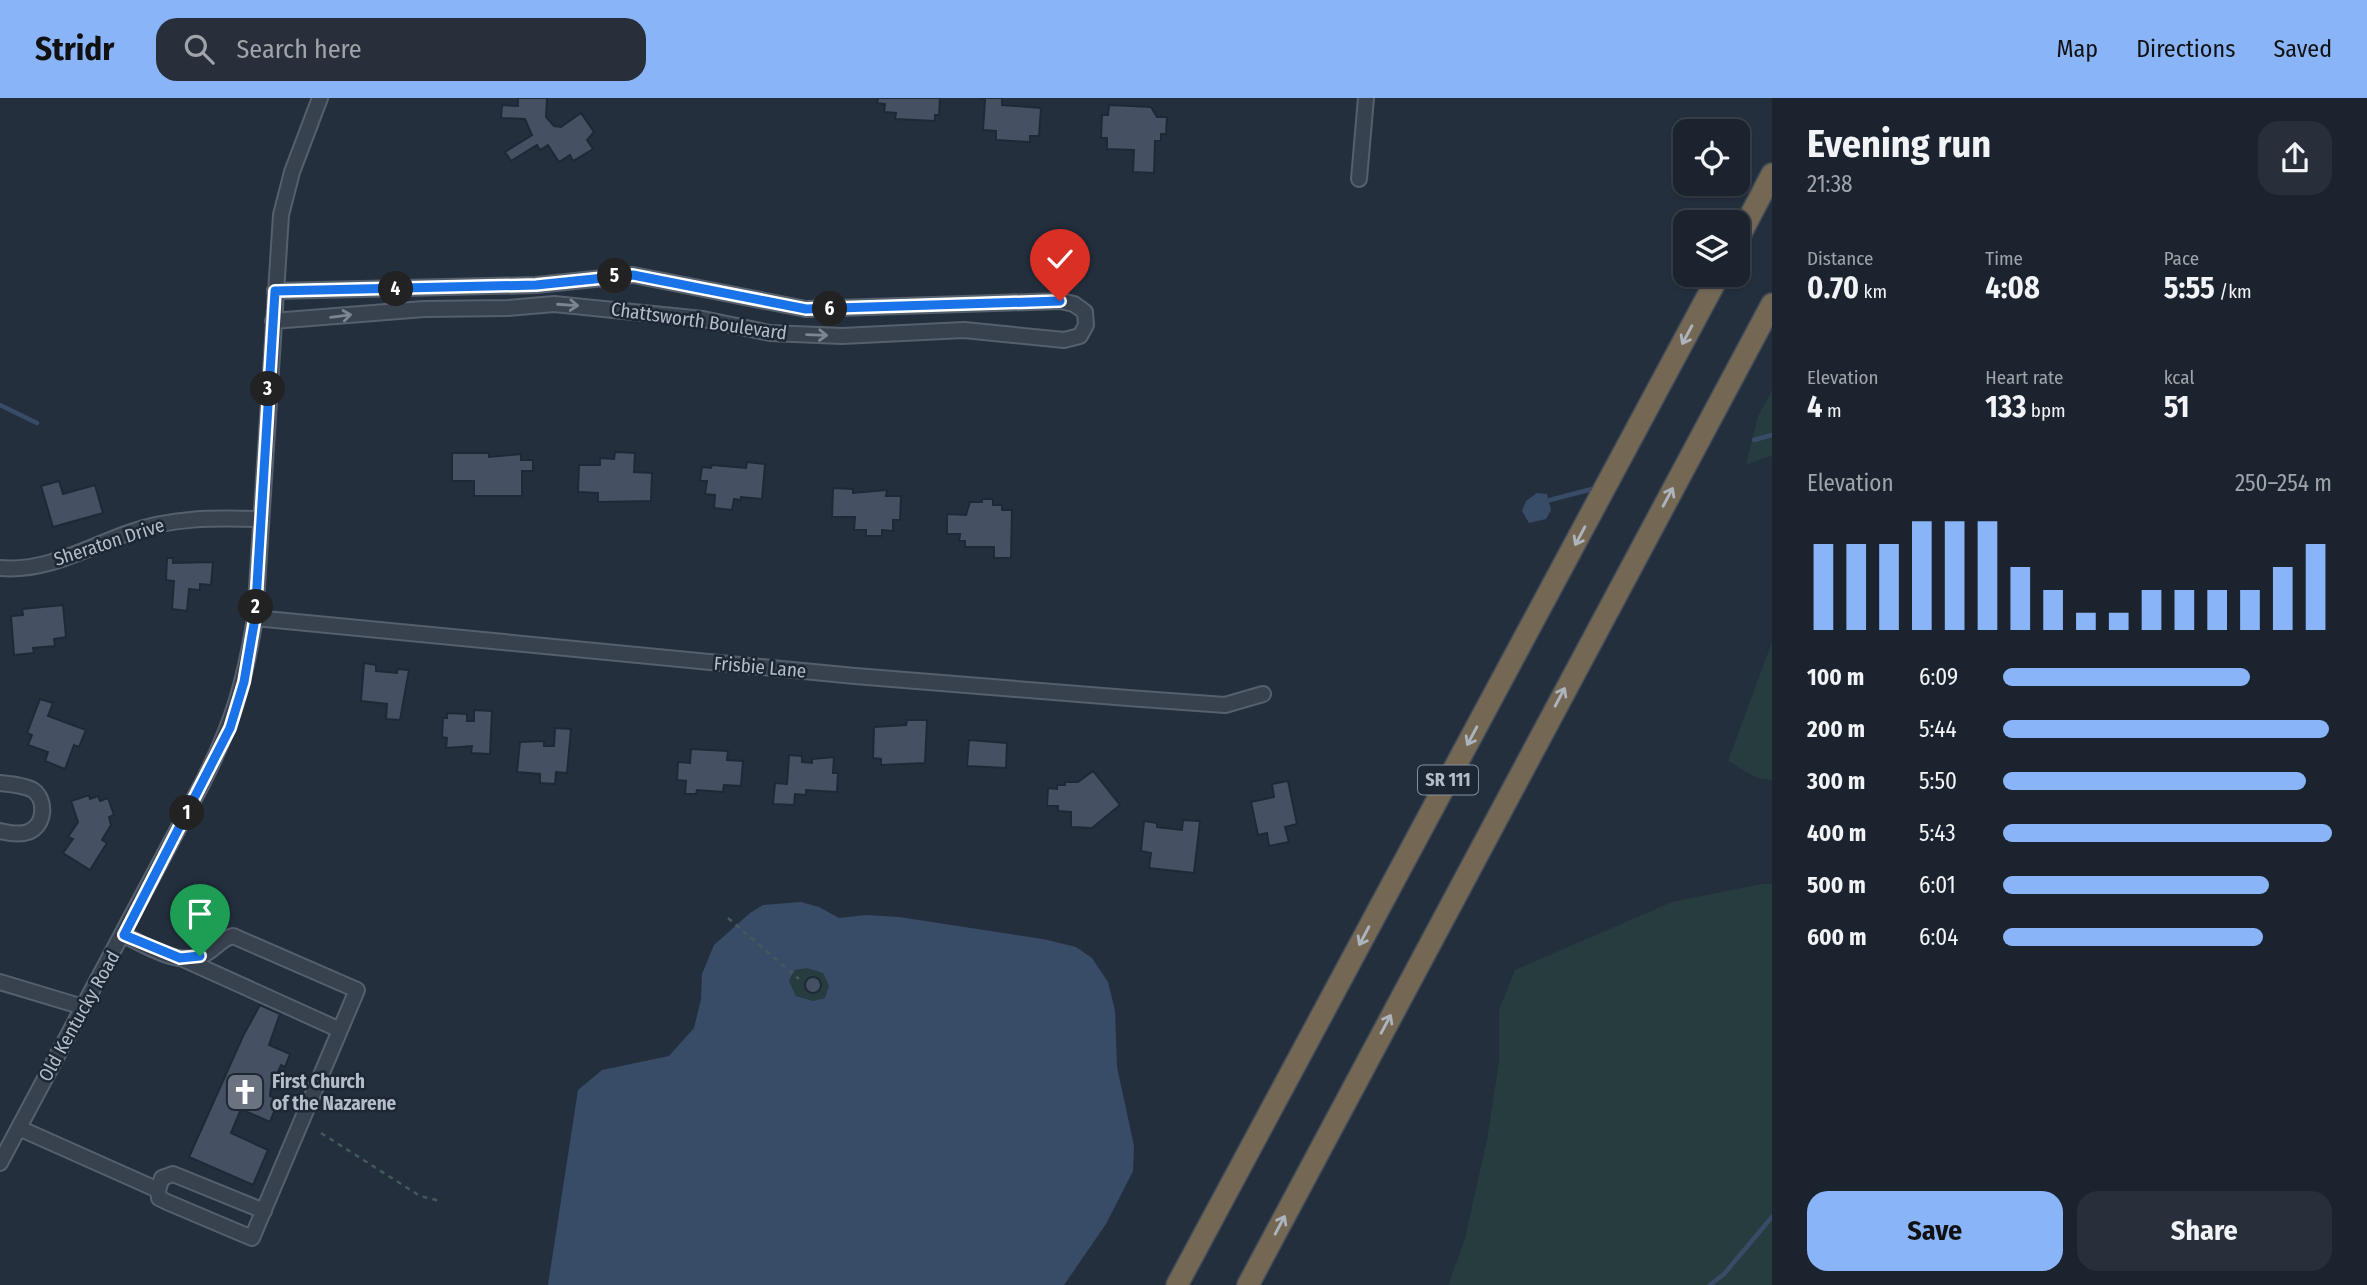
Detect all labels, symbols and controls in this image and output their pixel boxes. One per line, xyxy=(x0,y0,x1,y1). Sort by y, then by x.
search box xyxy=(156,18,646,81)
text: Stridr xyxy=(35,29,114,69)
icon: search xyxy=(180,30,218,68)
text: Search here xyxy=(236,34,362,65)
text: Map xyxy=(2057,35,2098,63)
text: Directions xyxy=(2136,35,2235,63)
text: Saved xyxy=(2273,35,2332,63)
map controls xyxy=(1673,119,1750,287)
button: locate xyxy=(1673,119,1750,196)
text: Evening run xyxy=(1807,121,1991,167)
button: share xyxy=(2258,121,2332,195)
text: 21:38 xyxy=(1807,170,1853,198)
button: layers xyxy=(1673,210,1750,287)
pin xyxy=(1030,229,1090,301)
icon: check xyxy=(1041,240,1079,278)
text: Distance xyxy=(1807,247,1874,270)
text: Time xyxy=(1985,247,2023,270)
text: Pace xyxy=(2164,247,2199,270)
pin: 5 xyxy=(598,258,632,294)
text: 5 xyxy=(610,264,619,287)
text: 0.70 xyxy=(1807,270,1859,306)
text: 4:08 xyxy=(1985,270,2040,306)
text: 5:55 xyxy=(2164,270,2215,306)
pin: 4 xyxy=(378,272,414,306)
text: 4 xyxy=(391,277,400,300)
text: km xyxy=(1859,280,1887,303)
text: /km xyxy=(2215,280,2252,303)
pin: 6 xyxy=(812,292,848,326)
street label: Chattsworth Boulevard xyxy=(610,297,788,345)
text: 6 xyxy=(825,297,834,320)
one-way arrow xyxy=(556,299,578,312)
one-way arrow xyxy=(329,309,352,322)
one-way arrow xyxy=(1680,324,1693,345)
one-way arrow xyxy=(806,328,829,341)
text: Elevation xyxy=(1807,366,1879,389)
text: Heart rate xyxy=(1985,366,2063,389)
text: kcal xyxy=(2164,366,2194,389)
pin: 3 xyxy=(250,372,286,406)
text: 3 xyxy=(263,377,272,400)
text: 4 xyxy=(1807,389,1822,425)
text: 133 xyxy=(1985,389,2026,425)
text: 51 xyxy=(2164,389,2189,425)
text: m xyxy=(1822,399,1842,422)
text: bpm xyxy=(2026,399,2066,422)
text: Elevation xyxy=(1807,469,1894,497)
text: 250–254 m xyxy=(2235,469,2332,497)
one-way arrow xyxy=(1662,487,1675,508)
street label: Sheraton Drive xyxy=(51,513,167,571)
one-way arrow xyxy=(1572,525,1586,545)
pin: 2 xyxy=(238,589,274,624)
text: 2 xyxy=(251,595,260,618)
street label: Frisbie Lane xyxy=(713,651,807,683)
text: 100 m xyxy=(1807,663,1864,691)
text: 6:09 xyxy=(1919,663,1958,691)
one-way arrow xyxy=(1554,687,1568,708)
text: 200 m xyxy=(1807,715,1865,743)
text: 5:44 xyxy=(1919,715,1957,743)
one-way arrow xyxy=(1465,725,1478,746)
road number: SR 111 xyxy=(1418,766,1478,794)
text: 300 m xyxy=(1807,767,1865,795)
text: 5:50 xyxy=(1919,767,1957,795)
pin: 1 xyxy=(170,796,204,830)
text: 1 xyxy=(182,801,191,824)
text: 400 m xyxy=(1807,819,1866,847)
text: 5:43 xyxy=(1919,819,1956,847)
text: 500 m xyxy=(1807,871,1866,899)
text: 6:01 xyxy=(1919,871,1956,899)
pin xyxy=(170,884,230,956)
icon: arrive xyxy=(181,895,219,933)
text: 600 m xyxy=(1807,923,1866,951)
text: 6:04 xyxy=(1919,923,1958,951)
one-way arrow xyxy=(1357,926,1371,946)
street label: Old Kentucky Road xyxy=(34,947,124,1085)
one-way arrow xyxy=(1380,1014,1394,1034)
place label: First Church of the Nazarene xyxy=(272,1070,397,1115)
church icon: First Church of the Nazarene xyxy=(224,1071,266,1113)
button: Save xyxy=(1807,1191,2063,1271)
button: Share xyxy=(2077,1191,2332,1271)
one-way arrow xyxy=(1273,1215,1287,1235)

